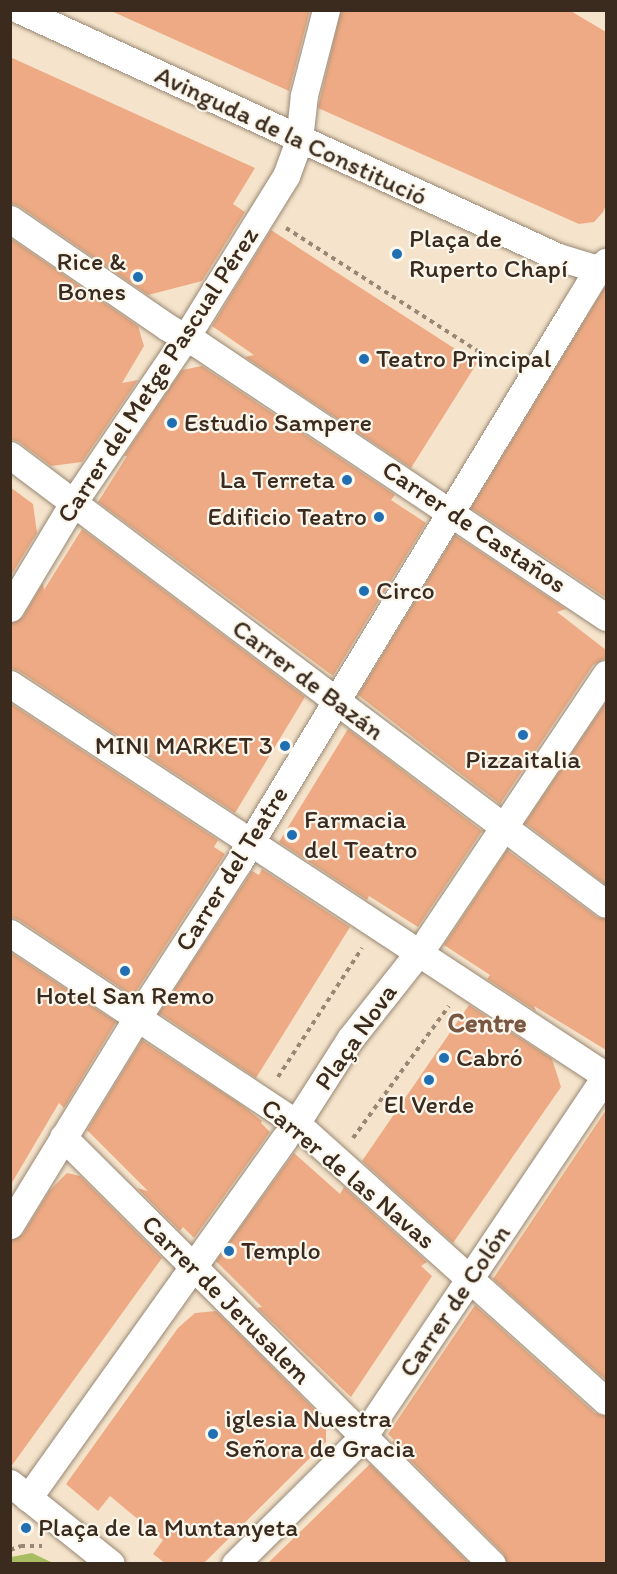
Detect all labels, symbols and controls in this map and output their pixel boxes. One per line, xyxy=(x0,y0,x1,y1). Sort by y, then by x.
street label: Avinguda de la Constitució xyxy=(149,59,433,213)
street label: Carrer del Metge Pascual Pérez xyxy=(51,222,265,528)
place label: Plaça de Ruperto Chapí xyxy=(409,223,568,284)
place label: Rice & Bones xyxy=(56,246,126,308)
marker: Plaça de Ruperto Chapí xyxy=(390,247,404,261)
marker: Rice & Bones xyxy=(131,270,145,284)
place label: Teatro Principal xyxy=(376,343,551,375)
marker: Teatro Principal xyxy=(357,352,371,366)
place label: Estudio Sampere xyxy=(184,407,372,439)
marker: Estudio Sampere xyxy=(165,416,179,430)
street label: Carrer de Castaños xyxy=(376,454,572,600)
place label: La Terreta xyxy=(222,464,335,496)
marker: La Terreta xyxy=(340,473,354,487)
place label: Edificio Teatro xyxy=(208,501,367,533)
marker: Edificio Teatro xyxy=(372,510,386,524)
place label: Circo xyxy=(376,575,435,607)
marker: Circo xyxy=(357,584,371,598)
street label: Carrer de Bazán xyxy=(226,613,390,747)
marker: Pizzaitalia xyxy=(516,728,530,742)
place label: MINI MARKET 3 xyxy=(94,730,273,762)
marker: MINI MARKET 3 xyxy=(278,739,292,753)
place label: Pizzaitalia xyxy=(465,744,581,776)
street label: Carrer del Teatre xyxy=(169,781,295,957)
place label: Farmacia del Teatro xyxy=(304,804,414,866)
marker: Farmacia del Teatro xyxy=(285,828,299,842)
marker: Hotel San Remo xyxy=(118,964,132,978)
street label: Plaça Nova xyxy=(308,978,404,1096)
place label: Hotel San Remo xyxy=(36,980,214,1012)
district label: Centre xyxy=(447,1007,527,1039)
place label: Cabró xyxy=(456,1042,523,1074)
marker: Cabró xyxy=(437,1051,451,1065)
marker: El Verde xyxy=(422,1073,436,1087)
place label: El Verde xyxy=(384,1089,474,1121)
street label: Carrer de las Navas xyxy=(255,1092,441,1256)
street label: Carrer de Jerusalem xyxy=(134,1208,318,1392)
street label: Carrer de Colón xyxy=(393,1219,517,1383)
place label: Templo xyxy=(241,1235,321,1267)
marker: Templo xyxy=(222,1244,236,1258)
place label: iglesia Nuestra Señora de Gracia xyxy=(225,1403,416,1464)
marker: iglesia Nuestra Señora de Gracia xyxy=(206,1427,220,1441)
place label: Plaça de la Muntanyeta xyxy=(38,1512,299,1544)
marker: Plaça de la Muntanyeta xyxy=(19,1521,33,1535)

